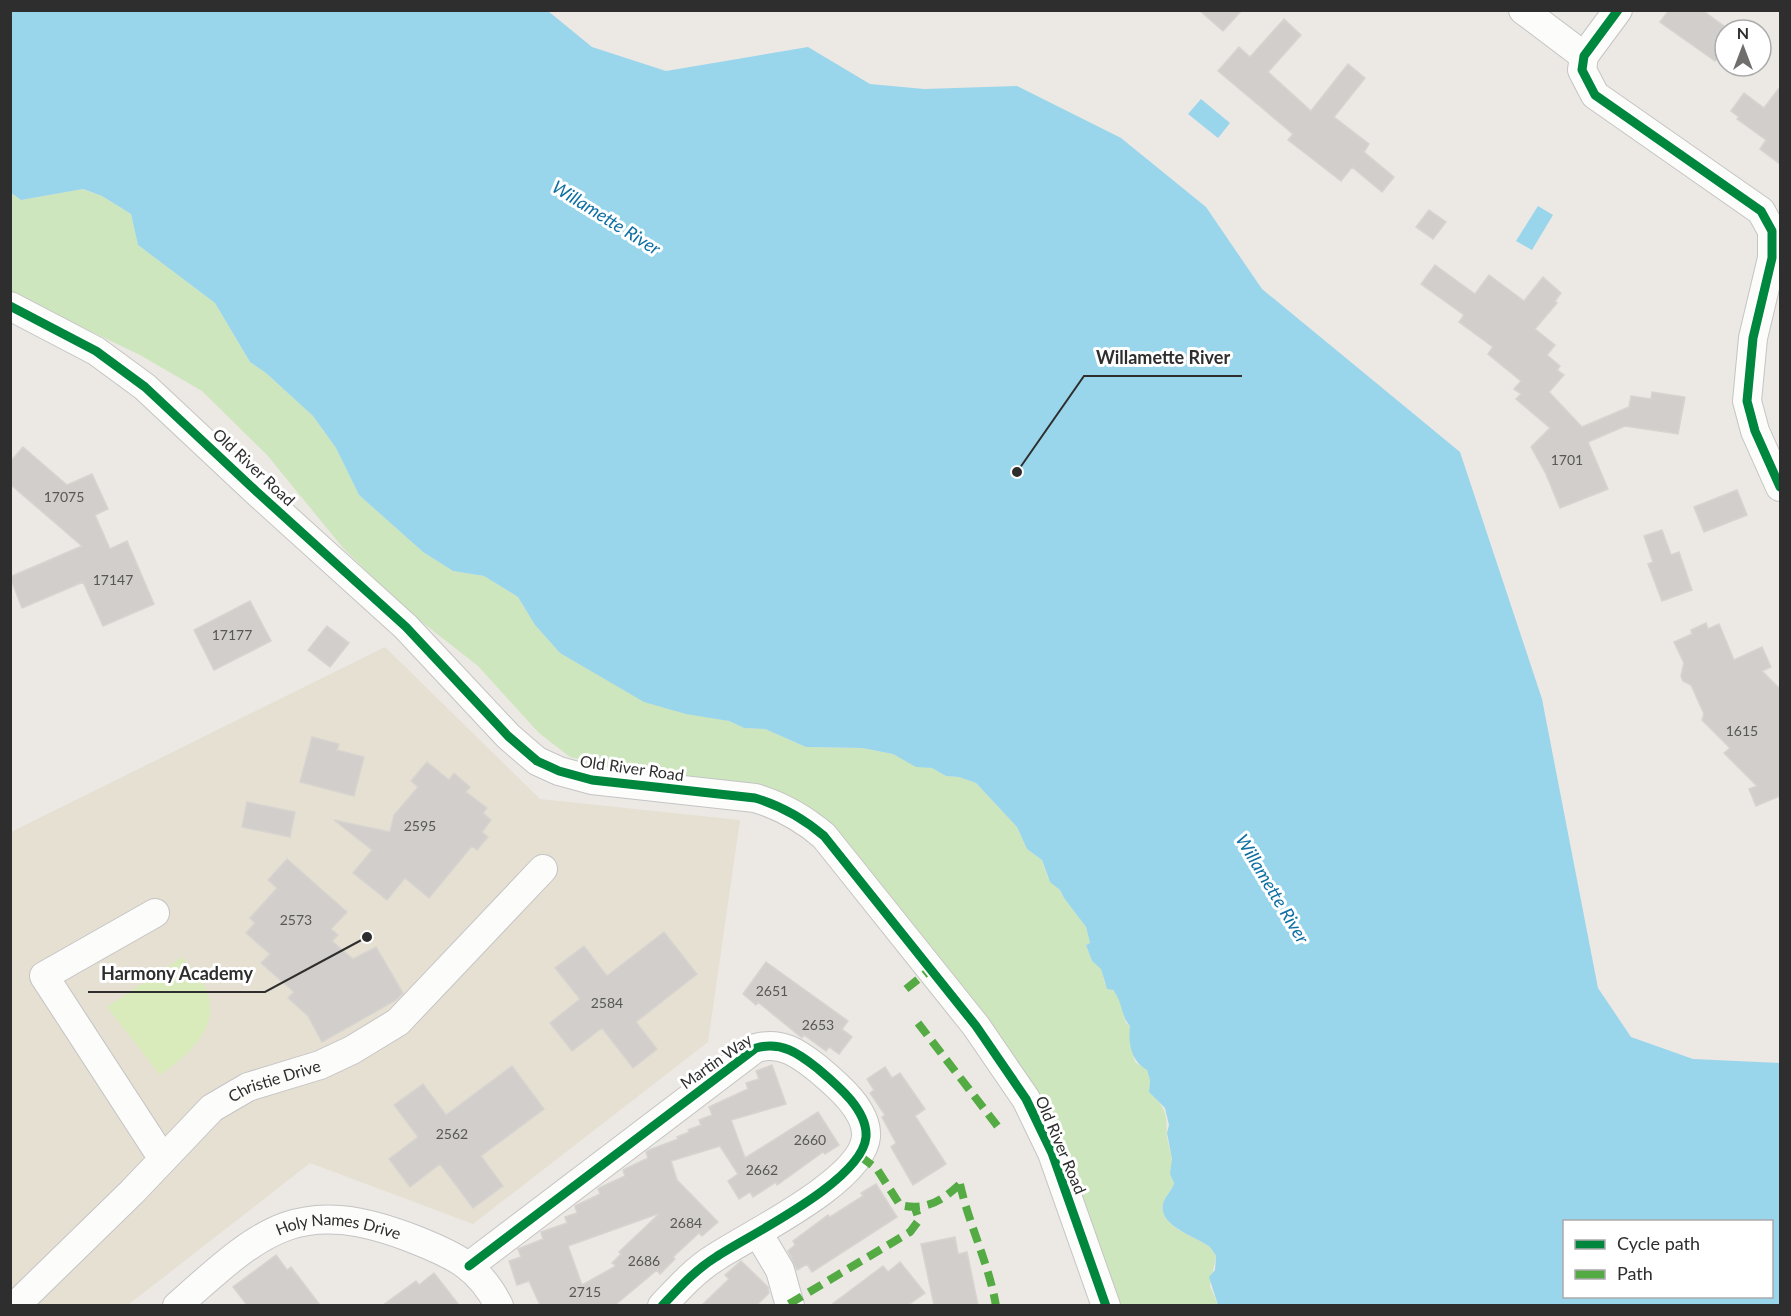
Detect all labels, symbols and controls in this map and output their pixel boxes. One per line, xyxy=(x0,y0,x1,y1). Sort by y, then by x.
north arrow xyxy=(1713,18,1773,78)
text: N xyxy=(1737,23,1749,42)
water label: Willamette River xyxy=(548,175,665,260)
callout: Willamette River xyxy=(1084,340,1242,376)
text: Willamette River xyxy=(1096,346,1230,368)
street label: Old River Road xyxy=(210,424,299,509)
house number: 1701 xyxy=(1551,451,1583,468)
house number: 17075 xyxy=(44,488,84,505)
house number: 17147 xyxy=(93,571,133,588)
house number: 17177 xyxy=(212,626,252,643)
house number: 1615 xyxy=(1726,722,1758,739)
street label: Old River Road xyxy=(579,751,685,784)
house number: 2595 xyxy=(404,817,436,834)
water label: Willamette River xyxy=(1232,830,1315,948)
house number: 2573 xyxy=(280,911,312,928)
callout: Harmony Academy xyxy=(88,956,265,992)
text: Harmony Academy xyxy=(101,962,253,984)
house number: 2651 xyxy=(756,982,788,999)
house number: 2584 xyxy=(591,994,623,1011)
house number: 2653 xyxy=(802,1016,834,1033)
street label: Martin Way xyxy=(676,1029,756,1092)
street label: Christie Drive xyxy=(224,1055,323,1106)
street label: Old River Road xyxy=(1032,1093,1091,1197)
house number: 2562 xyxy=(436,1125,468,1142)
house number: 2660 xyxy=(794,1131,826,1148)
house number: 2662 xyxy=(746,1161,778,1178)
street label: Holy Names Drive xyxy=(273,1209,404,1243)
house number: 2684 xyxy=(670,1214,702,1231)
legend xyxy=(1563,1220,1773,1298)
text: Cycle path xyxy=(1617,1232,1700,1254)
house number: 2686 xyxy=(628,1252,660,1269)
text: Path xyxy=(1617,1262,1653,1284)
house number: 2715 xyxy=(569,1283,601,1300)

